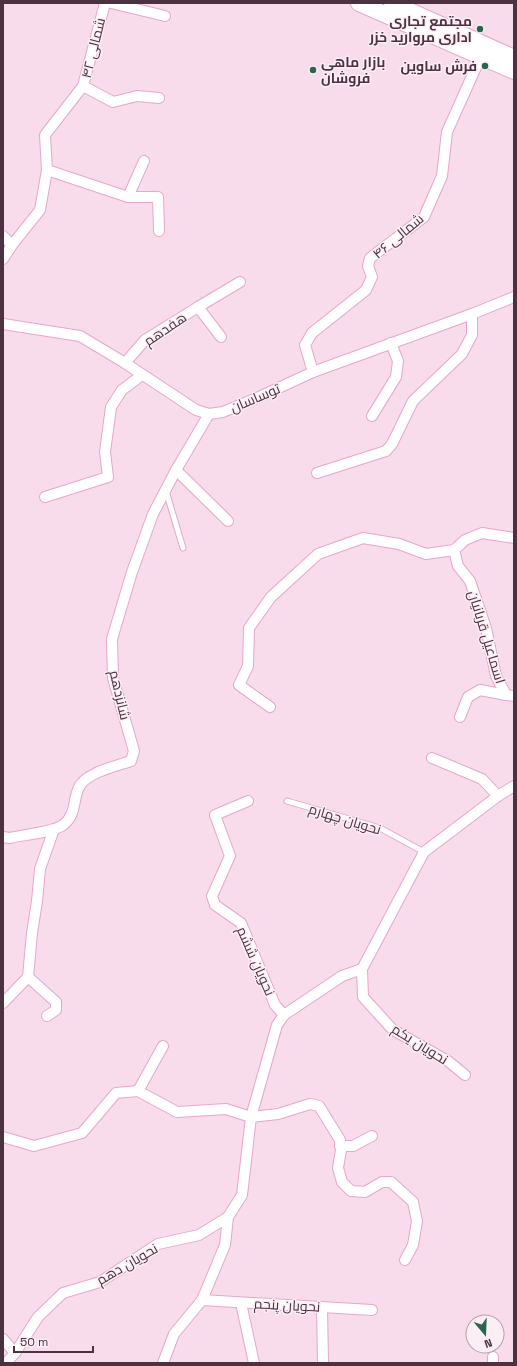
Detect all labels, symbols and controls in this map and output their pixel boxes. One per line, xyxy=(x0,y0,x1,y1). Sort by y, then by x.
place label: مجتمع تجاری اداری مروارید خزر xyxy=(368,12,472,46)
street label: شمالی ۴۲ xyxy=(77,16,109,80)
marker: مجتمع تجاری اداری مروارید خزر xyxy=(475,24,485,34)
place label: بازار ماهی فروشان xyxy=(321,53,385,87)
place label: فرش ساوین xyxy=(401,57,477,75)
marker: فرش ساوین xyxy=(480,61,490,71)
marker: بازار ماهی فروشان xyxy=(308,65,318,75)
street label: شمالی ۴۶ xyxy=(369,210,427,262)
street label: هفدهم xyxy=(140,308,190,351)
street label: توساسان xyxy=(227,379,283,417)
street label: اسماعیل قربانیان xyxy=(464,588,510,686)
street label: شانزدهم xyxy=(105,668,134,722)
street label: نحویان چهارم xyxy=(306,799,383,839)
street label: نحویان ششم xyxy=(232,924,279,999)
street label: نحویان یکم xyxy=(388,1020,452,1069)
street label: نحویان دهم xyxy=(93,1239,162,1290)
street label: نحویان پنجم xyxy=(253,1294,321,1317)
north arrow xyxy=(465,1314,505,1354)
scale bar xyxy=(14,1328,93,1354)
text: 50 m xyxy=(20,1334,48,1350)
text: N xyxy=(482,1336,494,1351)

